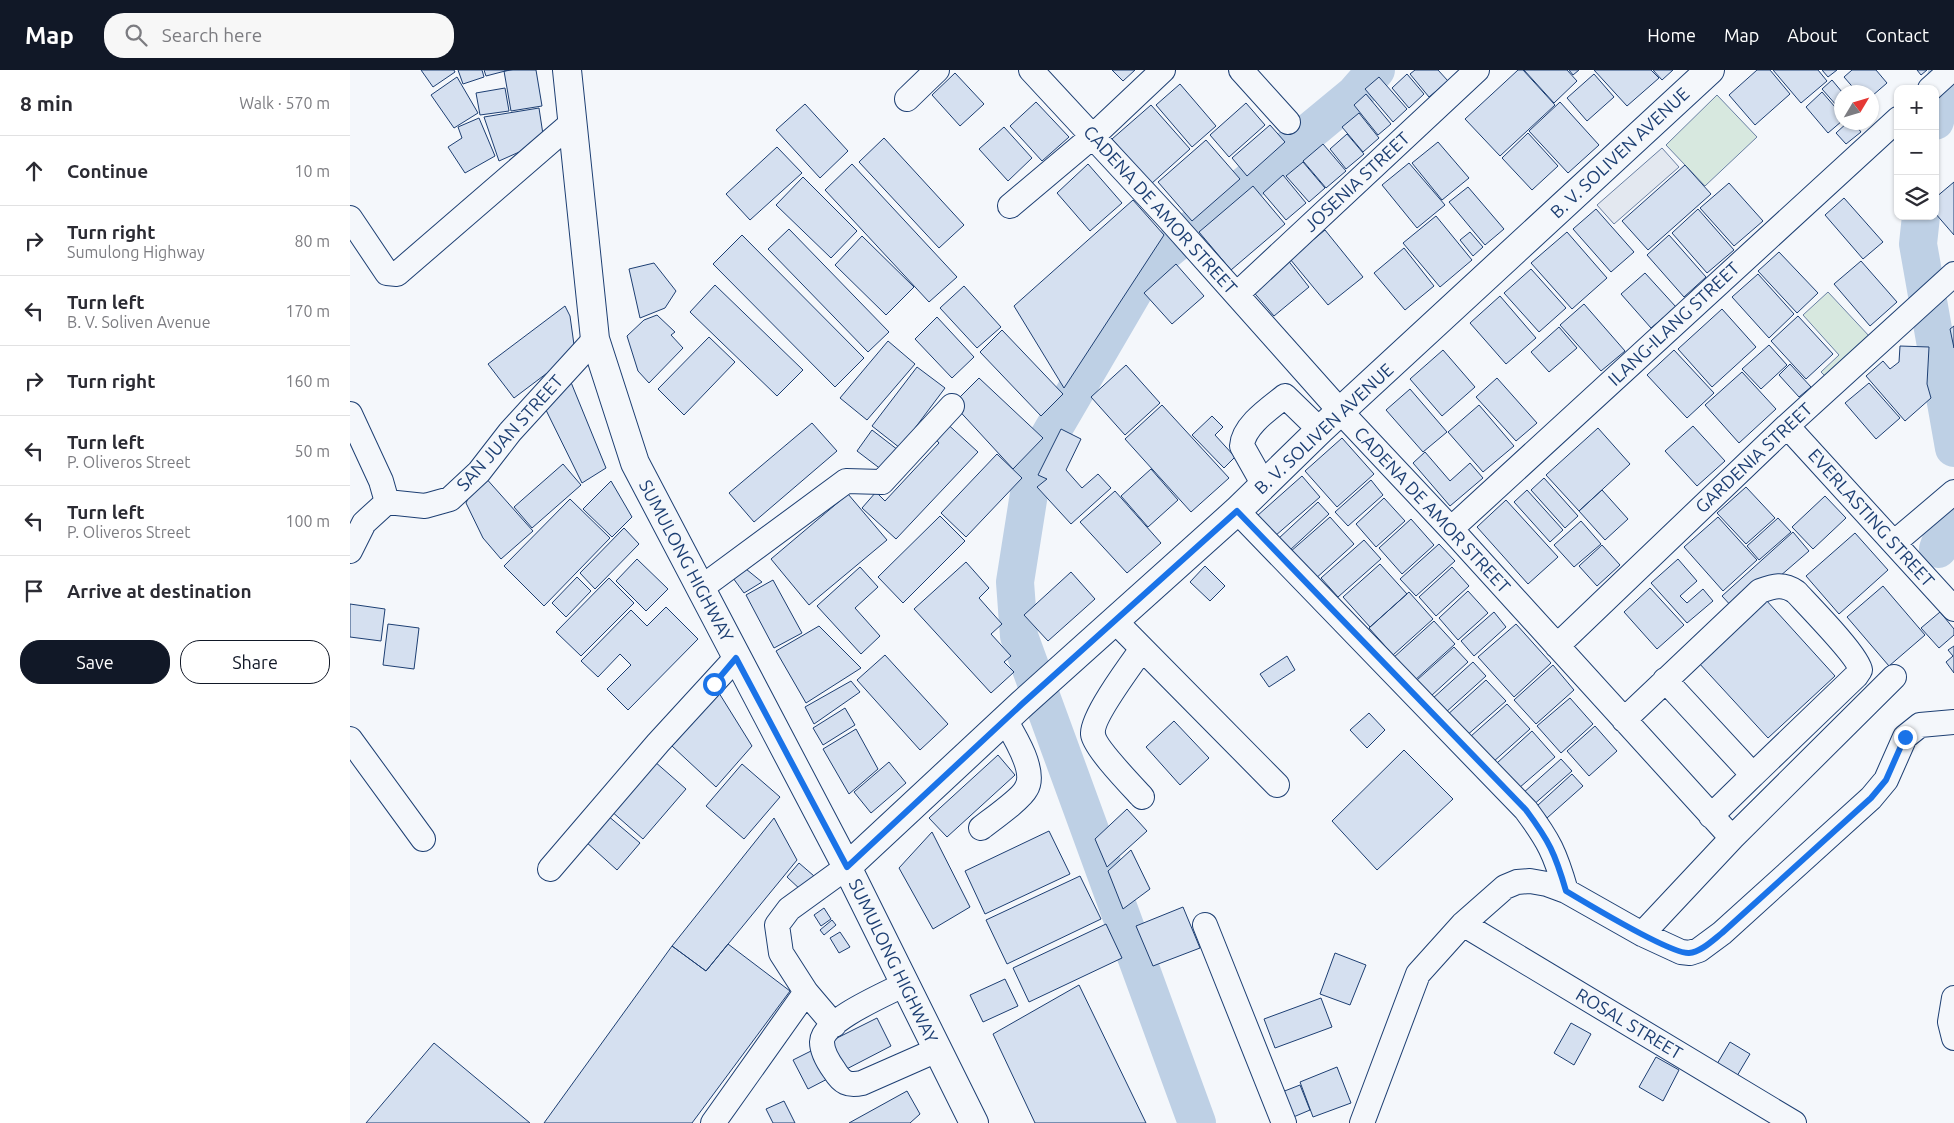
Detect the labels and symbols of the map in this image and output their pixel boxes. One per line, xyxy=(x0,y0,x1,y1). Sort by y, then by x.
street label: B. V. SOLIVEN AVENUE xyxy=(1546,83,1693,222)
north arrow xyxy=(1834,85,1879,130)
street label: CADENA DE AMOR STREET xyxy=(1080,121,1241,297)
street label: JOSENIA STREET xyxy=(1300,127,1413,235)
street label: ILANG-ILANG STREET xyxy=(1604,257,1743,389)
street label: B. V. SOLIVEN AVENUE xyxy=(1250,359,1397,498)
street label: SAN JUAN STREET xyxy=(452,370,566,494)
street label: GARDENIA STREET xyxy=(1691,398,1816,516)
street label: CADENA DE AMOR STREET xyxy=(1351,422,1515,596)
street label: EVERLASTING STREET xyxy=(1805,444,1939,590)
street label: SUMULONG HIGHWAY xyxy=(636,476,738,645)
route start xyxy=(703,673,726,696)
route end xyxy=(1894,726,1917,749)
street label: SUMULONG HIGHWAY xyxy=(845,875,943,1046)
street label: ROSAL STREET xyxy=(1573,984,1686,1063)

